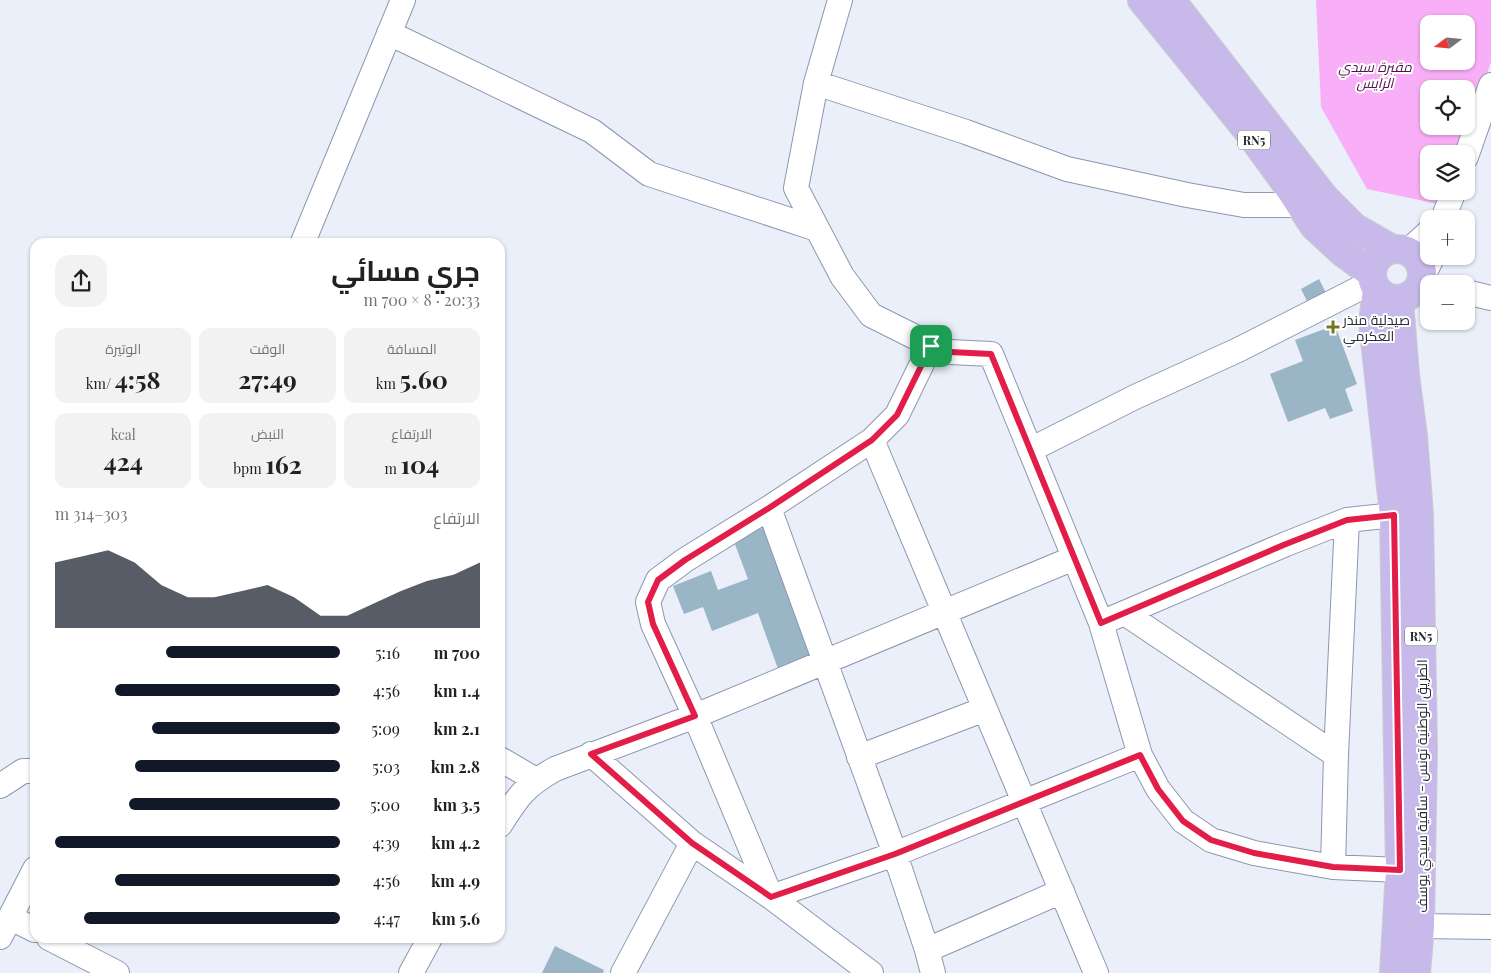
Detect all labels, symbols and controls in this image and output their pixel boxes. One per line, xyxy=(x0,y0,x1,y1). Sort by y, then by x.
north arrow xyxy=(1420,15,1475,70)
map controls xyxy=(1420,15,1475,330)
park label: مقبرة سيدي الرايس xyxy=(1338,57,1413,92)
button: locate xyxy=(1420,80,1475,135)
road number: RN5 xyxy=(1238,130,1270,150)
button: layers xyxy=(1420,145,1475,200)
button: + xyxy=(1420,210,1475,265)
text: جري مسائي xyxy=(331,251,480,288)
button: share xyxy=(55,255,107,307)
button: − xyxy=(1420,275,1475,330)
text: 20:33 · 8 × 700 m xyxy=(363,289,480,310)
place label: صيدلية منذر العكرمي xyxy=(1342,310,1410,348)
marker: صيدلية منذر العكرمي xyxy=(1327,321,1339,333)
pin xyxy=(910,325,952,367)
icon: arrive xyxy=(917,332,945,360)
text: الوتيرة xyxy=(105,339,141,358)
text: الوقت xyxy=(250,339,285,358)
text: المسافة xyxy=(387,339,437,358)
text: 4:58 xyxy=(115,362,161,395)
text: 27:49 xyxy=(238,362,297,395)
text: 5.60 xyxy=(399,362,448,395)
text: /km xyxy=(86,374,115,393)
text: km xyxy=(376,374,399,393)
text: النبض xyxy=(251,424,284,443)
text: الارتفاع xyxy=(391,424,432,443)
text: kcal xyxy=(111,425,136,444)
text: 424 xyxy=(103,444,143,477)
text: 162 xyxy=(265,447,302,480)
text: 104 xyxy=(400,447,439,480)
text: bpm xyxy=(233,459,265,478)
text: m xyxy=(385,459,400,478)
text: 303–314 m xyxy=(55,503,127,524)
text: الارتفاع xyxy=(433,507,480,528)
road number: RN5 xyxy=(1405,626,1437,646)
text: 5:16 xyxy=(375,642,400,663)
text: 700 m xyxy=(434,642,480,663)
street label: الطريق الوطنية تونس - ساقية سيدي يوسف xyxy=(1412,659,1434,913)
text: 4:56 xyxy=(373,680,400,701)
text: 1.4 km xyxy=(434,680,480,701)
text: 5:09 xyxy=(371,718,400,739)
text: 2.1 km xyxy=(434,718,480,739)
text: 5:03 xyxy=(372,756,400,777)
text: 2.8 km xyxy=(431,756,480,777)
text: 5:00 xyxy=(370,794,400,815)
text: 3.5 km xyxy=(433,794,480,815)
text: 4:39 xyxy=(372,832,400,853)
text: 4.2 km xyxy=(431,832,480,853)
text: 4:56 xyxy=(373,870,400,891)
text: 4.9 km xyxy=(431,870,480,891)
text: 4:47 xyxy=(374,908,400,929)
text: 5.6 km xyxy=(432,908,480,929)

